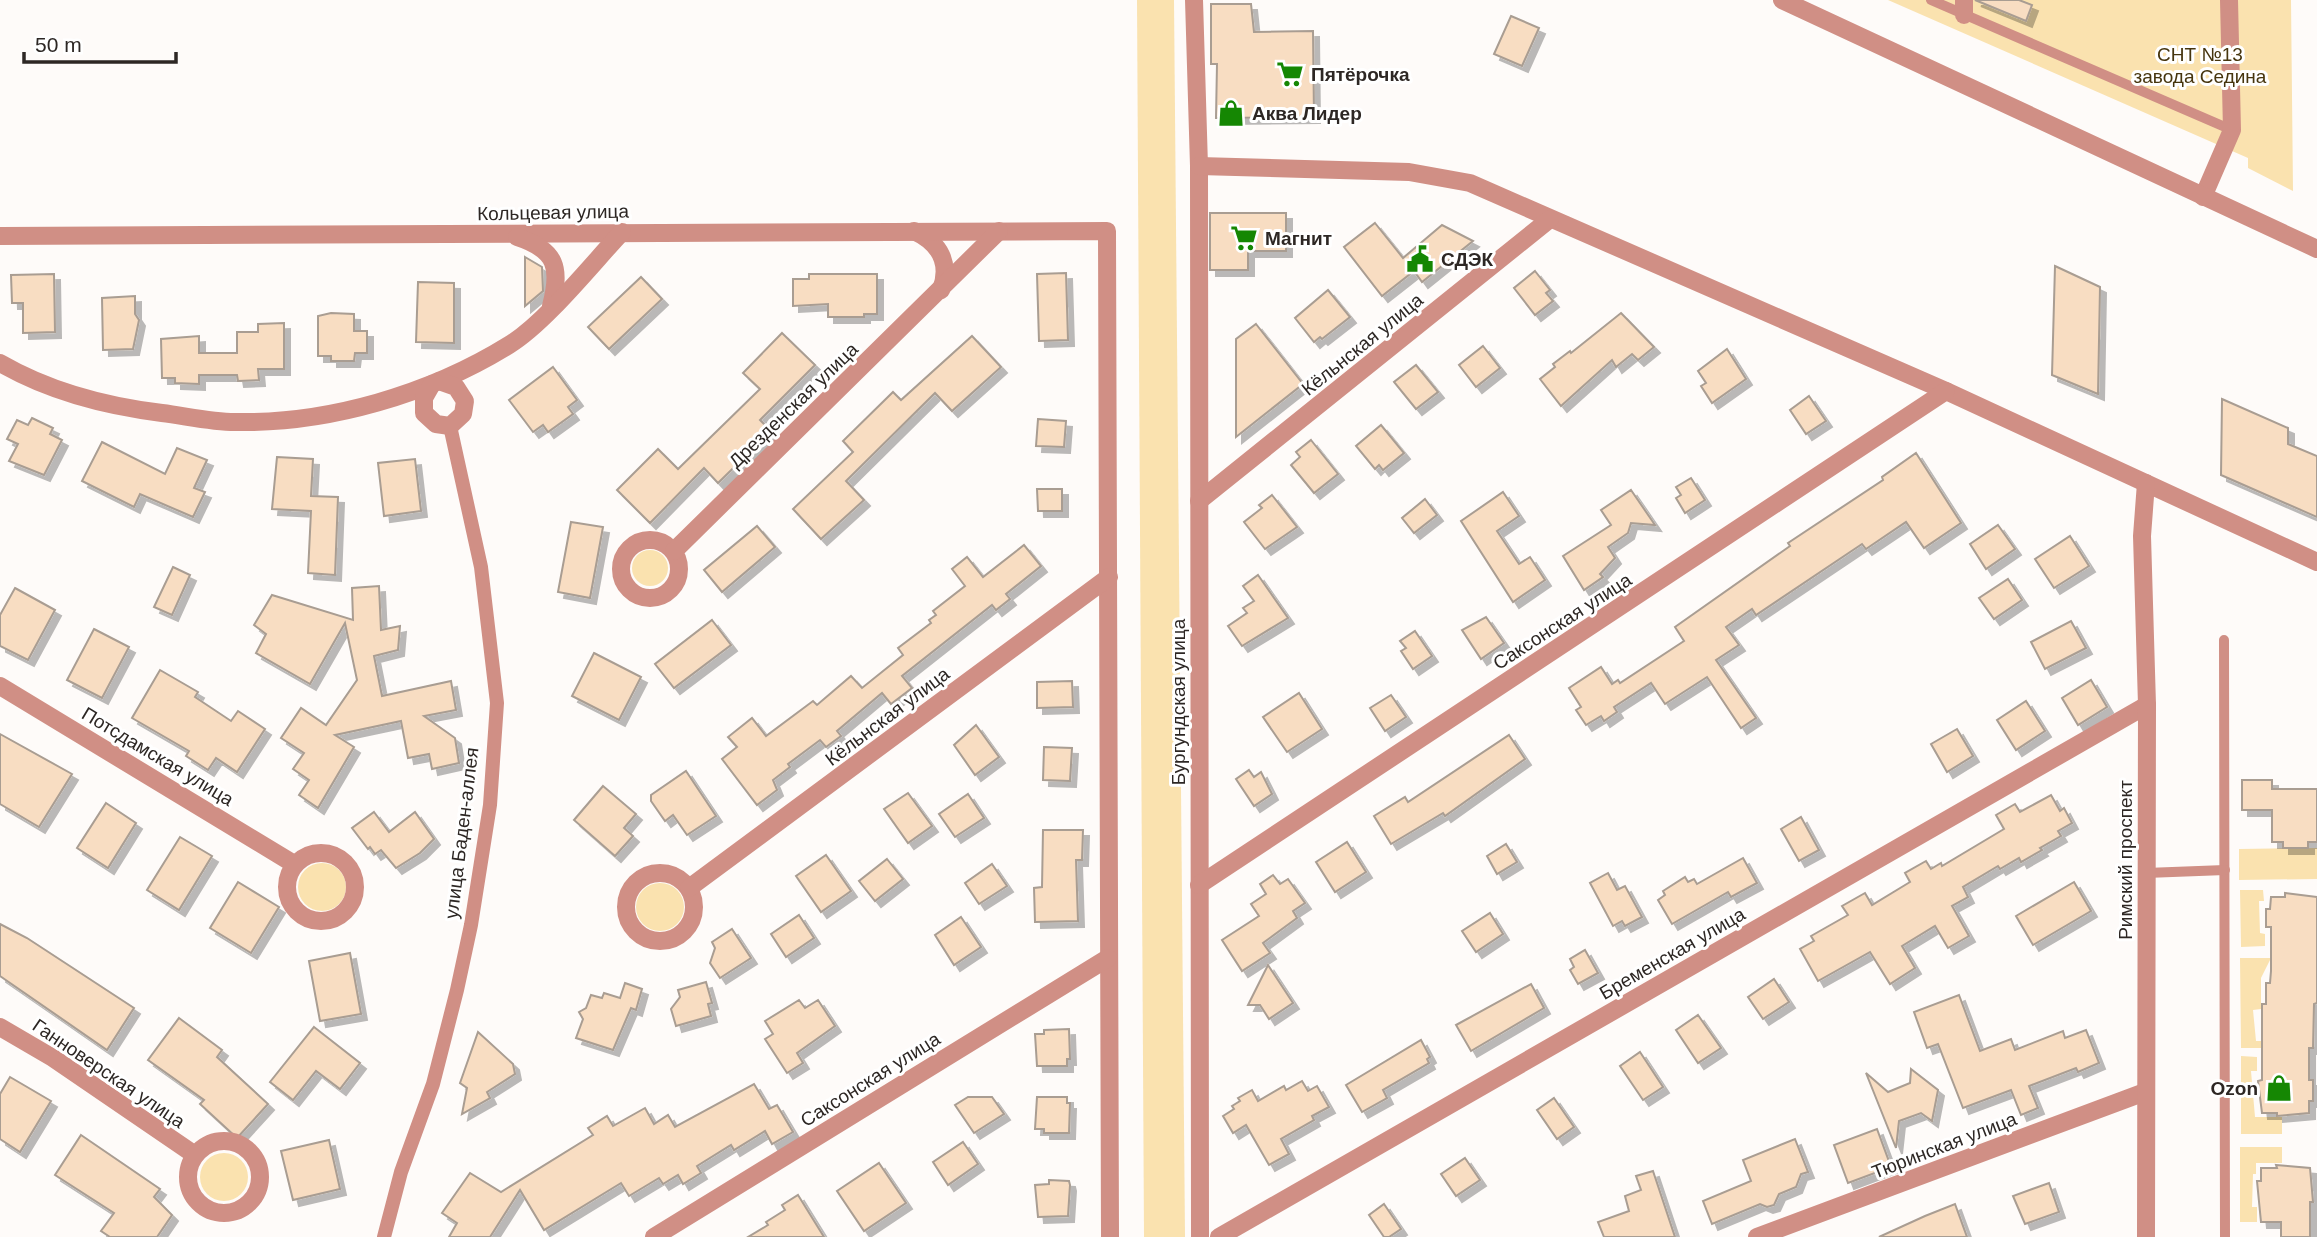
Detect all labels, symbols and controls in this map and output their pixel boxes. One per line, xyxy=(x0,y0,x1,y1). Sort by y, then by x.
scale bar xyxy=(24,21,177,65)
text: 50 m xyxy=(35,33,82,56)
park label: СНТ №13 завода Седина xyxy=(2134,44,2267,87)
supermarket icon: Пятёрочка xyxy=(1275,59,1305,89)
place label: Пятёрочка xyxy=(1311,64,1410,85)
shop icon: Аква Лидер xyxy=(1216,98,1246,128)
place label: Аква Лидер xyxy=(1252,103,1362,124)
street label: Кольцевая улица xyxy=(477,201,629,224)
supermarket icon: Магнит xyxy=(1229,223,1259,253)
place label: Магнит xyxy=(1265,228,1332,249)
public building icon: СДЭК xyxy=(1405,244,1435,274)
place label: СДЭК xyxy=(1441,249,1494,270)
street label: Кёльнская улица xyxy=(1298,289,1427,400)
street label: Дрезденская улица xyxy=(725,338,862,472)
street label: Саксонская улица xyxy=(1489,569,1636,674)
street label: Бургундская улица xyxy=(1168,618,1189,785)
street label: Кёльнская улица xyxy=(821,663,954,770)
street label: Потсдамская улица xyxy=(78,703,238,810)
street label: улица Баден-аллея xyxy=(441,746,482,920)
street label: Римский проспект xyxy=(2115,780,2136,940)
street label: Бременская улица xyxy=(1596,903,1749,1004)
street label: Ганноверская улица xyxy=(29,1015,189,1132)
street label: Саксонская улица xyxy=(797,1028,944,1131)
shop icon: Ozon xyxy=(2264,1073,2294,1103)
place label: Ozon xyxy=(2211,1078,2258,1099)
street label: Тюринская улица xyxy=(1869,1108,2020,1183)

